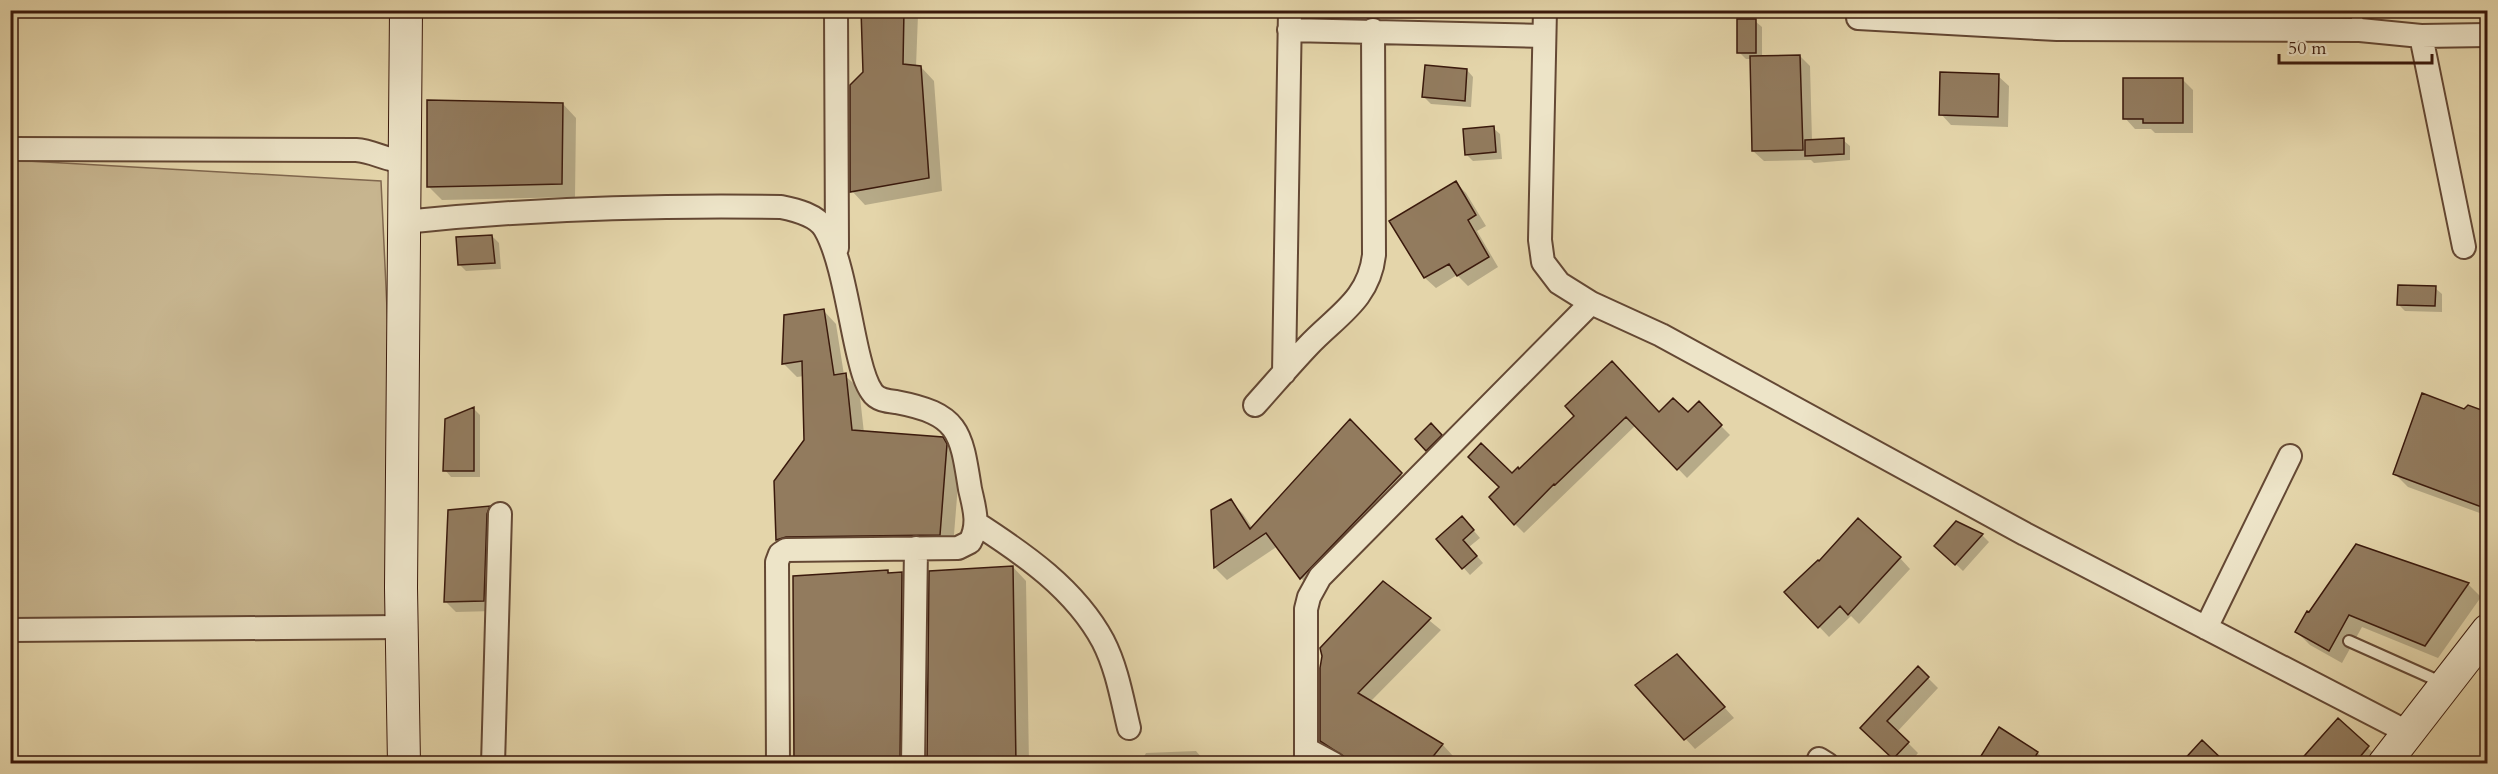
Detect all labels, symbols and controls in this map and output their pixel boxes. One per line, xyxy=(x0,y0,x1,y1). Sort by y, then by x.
scale bar xyxy=(2279,27,2432,65)
text: 50 m xyxy=(2288,36,2327,61)

